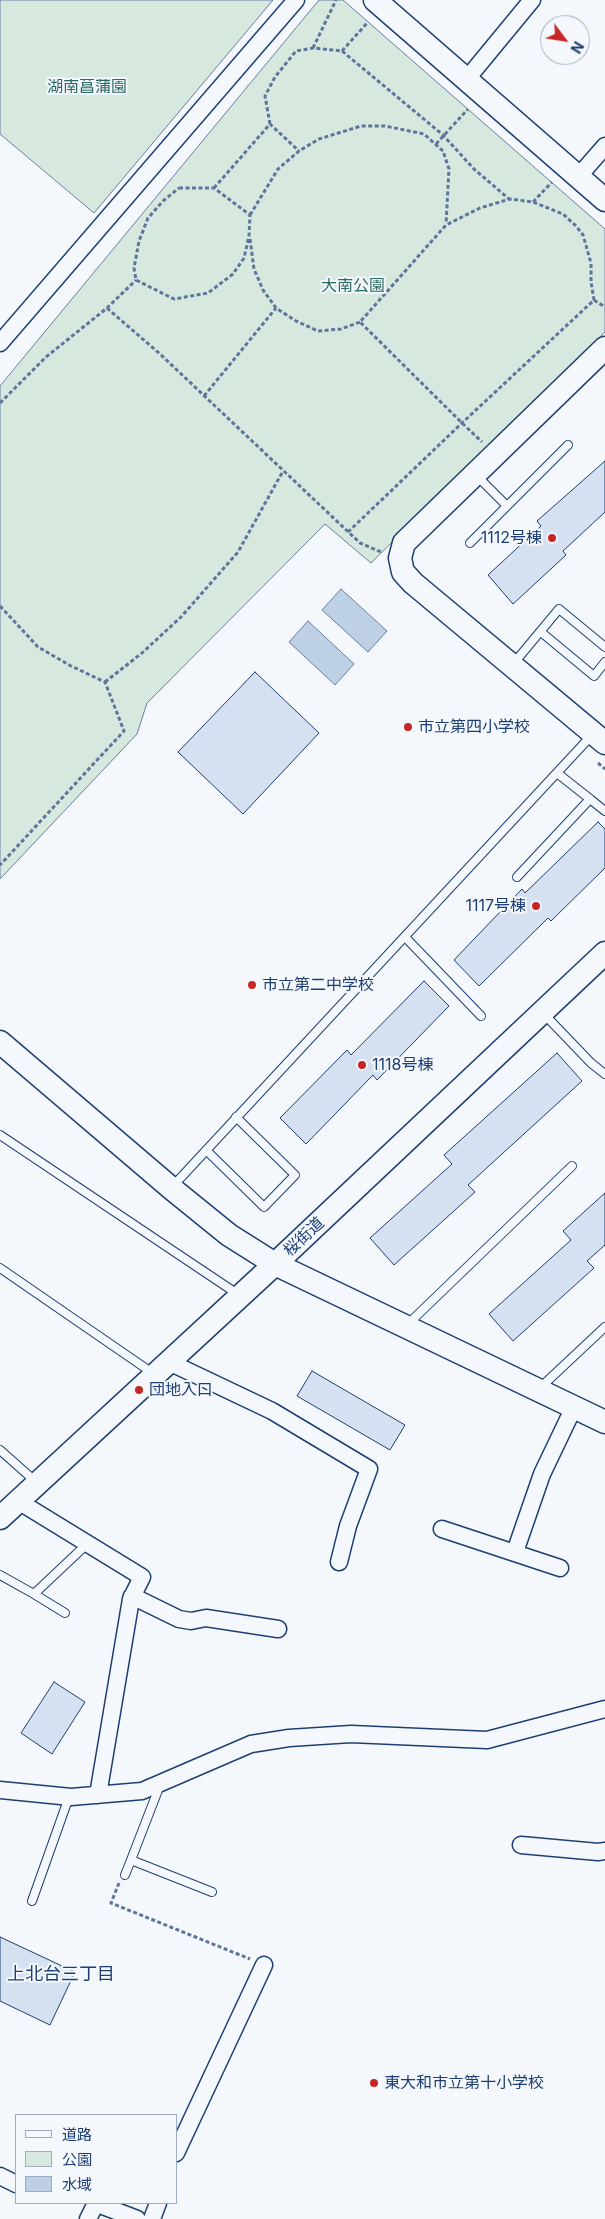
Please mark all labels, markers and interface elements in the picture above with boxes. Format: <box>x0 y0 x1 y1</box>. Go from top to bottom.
north arrow <box>540 15 590 65</box>
text: N <box>567 39 587 56</box>
park label: 湖南菖蒲園 <box>47 77 127 97</box>
park label: 大南公園 <box>321 276 385 296</box>
place label: 1112号棟 <box>481 528 542 548</box>
marker: 1112号棟 <box>546 532 558 544</box>
place label: 市立第四小学校 <box>418 717 530 737</box>
marker: 市立第四小学校 <box>402 721 414 733</box>
place label: 1117号棟 <box>465 896 526 916</box>
marker: 1117号棟 <box>530 900 542 912</box>
place label: 市立第二中学校 <box>262 975 374 995</box>
marker: 市立第二中学校 <box>246 979 258 991</box>
place label: 1118号棟 <box>372 1055 433 1075</box>
marker: 1118号棟 <box>356 1059 368 1071</box>
street label: 桜街道 <box>280 1214 328 1260</box>
place label: 団地入口 <box>149 1380 213 1400</box>
marker: 団地入口 <box>133 1384 145 1396</box>
district label: 上北台三丁目 <box>7 1964 115 1986</box>
place label: 東大和市立第十小学校 <box>384 2073 544 2093</box>
marker: 東大和市立第十小学校 <box>368 2077 380 2089</box>
legend <box>15 2114 178 2204</box>
text: 道路 <box>62 2125 92 2144</box>
text: 公園 <box>62 2150 92 2169</box>
text: 水域 <box>62 2175 92 2194</box>

